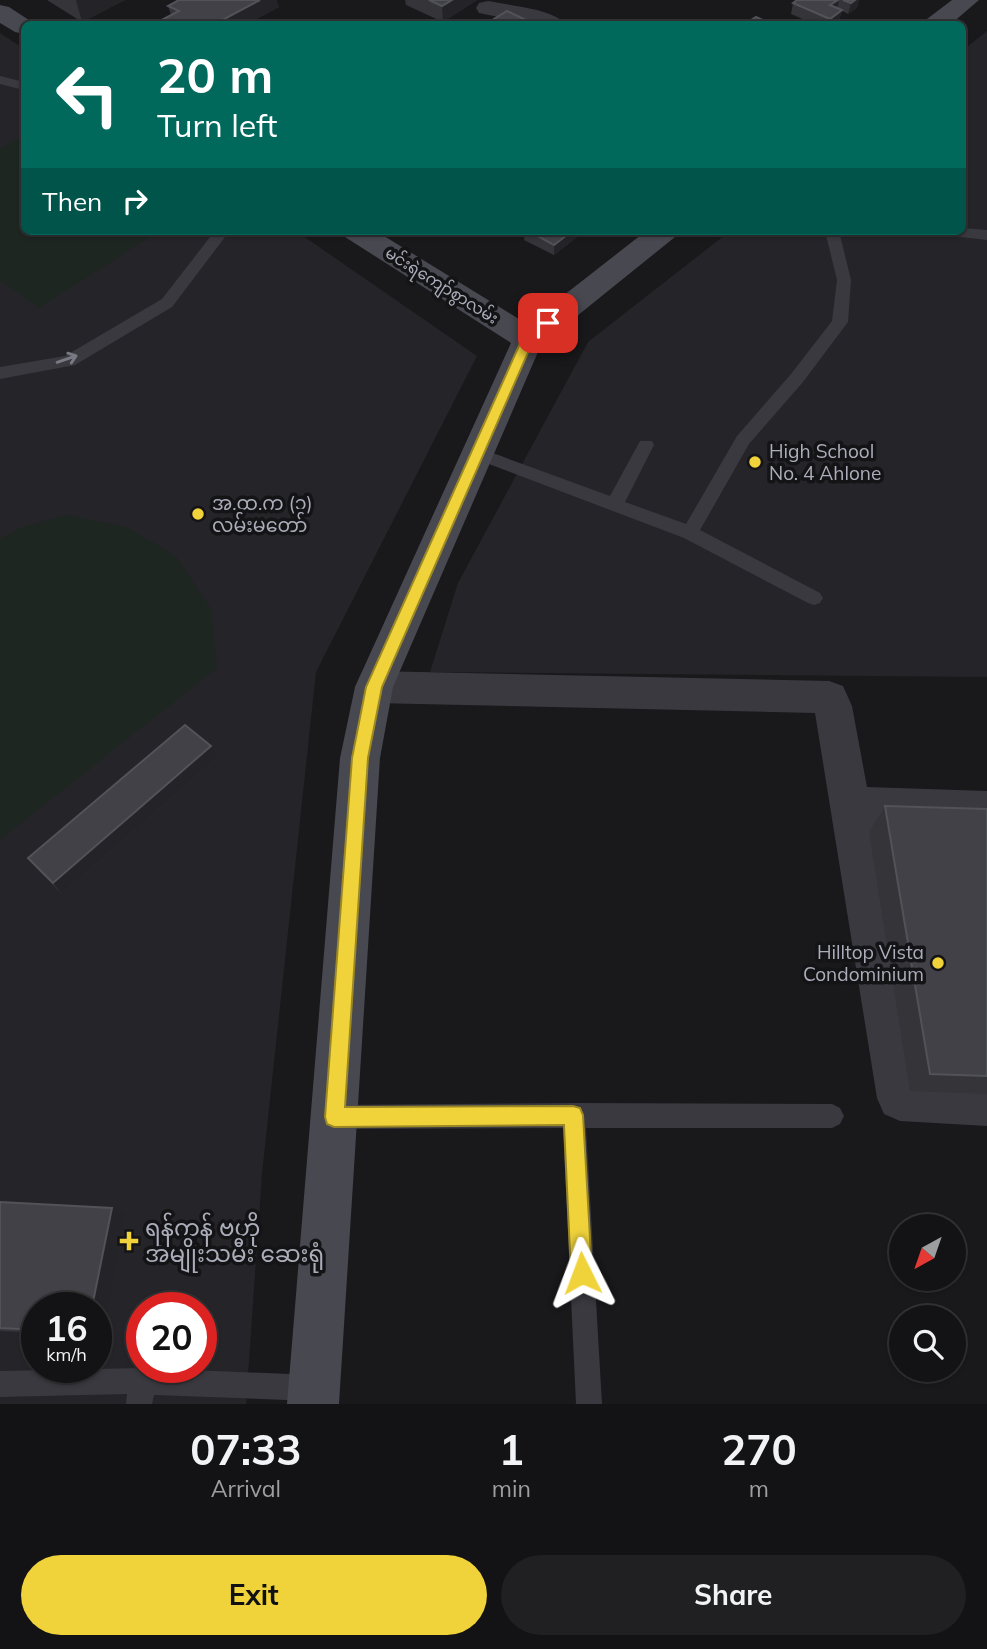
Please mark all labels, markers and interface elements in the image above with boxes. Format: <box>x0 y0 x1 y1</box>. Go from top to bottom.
text: 20 m <box>157 44 273 105</box>
icon: left <box>42 49 133 140</box>
text: Turn left <box>157 105 277 145</box>
icon: right <box>116 182 154 220</box>
text: Then <box>42 185 102 218</box>
street label: မင်းရဲကျော်စွာလမ်း <box>380 241 503 331</box>
pin <box>518 293 578 353</box>
icon: arrive <box>529 304 567 342</box>
one-way arrow <box>55 352 77 364</box>
place label: High School No. 4 Ahlone <box>769 439 881 485</box>
marker: High School No. 4 Ahlone <box>747 454 763 470</box>
place label: အ.ထ.က (၁) လမ်းမတော် <box>212 491 313 537</box>
marker: အ.ထ.က (၁) လမ်းမတော် <box>190 506 206 522</box>
place label: Hilltop Vista Condominium <box>803 940 924 986</box>
marker: Hilltop Vista Condominium <box>930 955 946 971</box>
place label: ရန်ကုန် ဗဟို အမျိုးသမီး ဆေးရုံ <box>145 1212 324 1273</box>
north arrow <box>889 1214 966 1292</box>
map controls <box>889 1214 966 1382</box>
marker: ရန်ကုန် ဗဟို အမျိုးသမီး ဆေးရုံ <box>119 1231 139 1251</box>
position arrow <box>545 1236 619 1310</box>
speed limit sign: 20 <box>126 1292 217 1383</box>
button: search <box>889 1305 966 1382</box>
text: 16 <box>45 1306 88 1350</box>
text: km/h <box>46 1343 87 1366</box>
text: 07:33 <box>190 1423 301 1476</box>
text: 1 <box>499 1423 524 1476</box>
text: 270 <box>721 1423 797 1476</box>
text: Arrival <box>211 1474 281 1503</box>
text: min <box>492 1474 531 1503</box>
text: m <box>749 1474 769 1503</box>
button: Exit <box>21 1555 487 1635</box>
button: Share <box>501 1555 966 1635</box>

